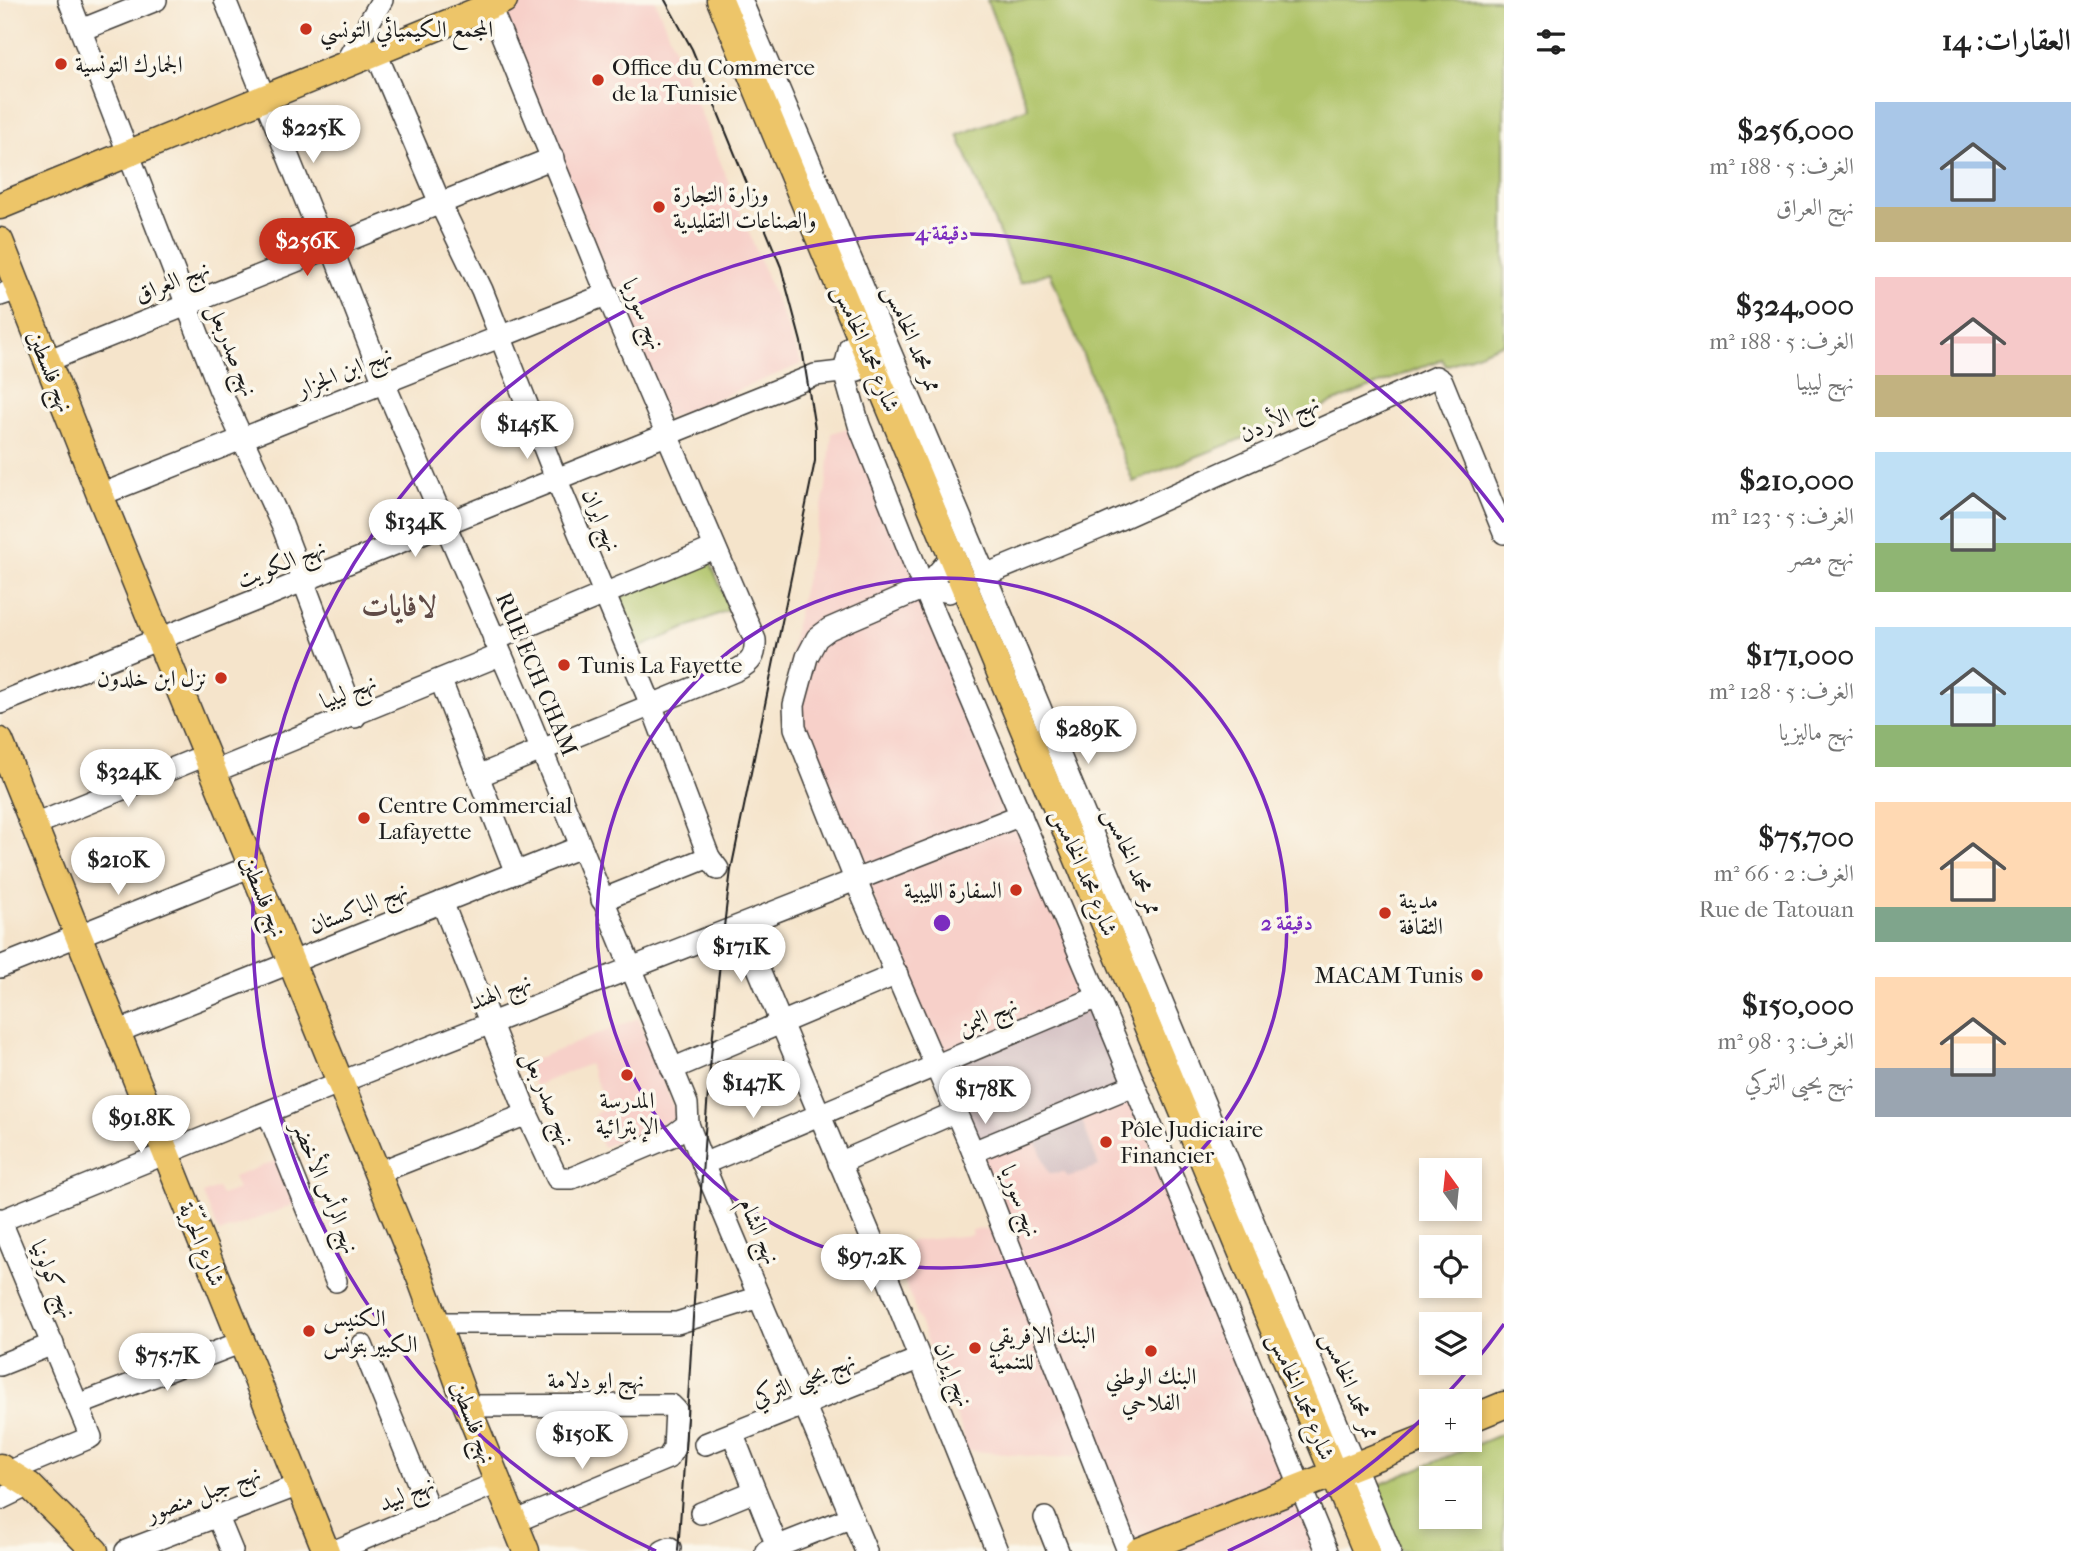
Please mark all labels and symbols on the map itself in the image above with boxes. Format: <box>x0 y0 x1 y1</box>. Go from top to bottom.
place label: المجمع الكيميائي التونسي <box>320 16 493 51</box>
marker: المجمع الكيميائي التونسي <box>298 21 314 37</box>
place label: الجمارك التونسية <box>75 51 183 79</box>
place label: Office du Commerce de la Tunisie <box>612 54 815 107</box>
marker: الجمارك التونسية <box>53 56 69 72</box>
marker: Office du Commerce de la Tunisie <box>590 72 606 88</box>
pin: $225K <box>264 106 362 165</box>
place label: وزارة التجارة والصناعات التقليدية <box>673 181 817 235</box>
marker: وزارة التجارة والصناعات التقليدية <box>651 199 667 215</box>
pin: $256K <box>258 218 356 278</box>
text: 4 دقيقة <box>914 221 969 246</box>
street label: نهج العراق <box>131 254 216 315</box>
street label: نهج سوريا <box>610 275 671 356</box>
street label: شارع محمد الخامس <box>822 280 906 418</box>
street label: ممر محمد الخامس <box>876 280 947 397</box>
street label: نهج صدربعل <box>195 300 263 403</box>
street label: نهج فلسطين <box>15 326 79 419</box>
street label: نهج ابن الجزار <box>291 340 398 410</box>
street label: نهج الأردن <box>1234 386 1326 454</box>
pin: $145K <box>478 402 576 461</box>
street label: نهج ايران <box>570 485 627 559</box>
pin: $134K <box>366 500 464 559</box>
street label: نهج الكويت <box>233 534 332 600</box>
street label: RUE ECH CHAM <box>490 588 583 760</box>
district label: لافايات <box>361 589 437 624</box>
place label: Tunis La Fayette <box>578 652 742 679</box>
marker: Tunis La Fayette <box>556 657 572 673</box>
place label: نزل ابن خلدون <box>97 665 207 692</box>
street label: نهج ليبيا <box>316 668 383 721</box>
marker: نزل ابن خلدون <box>213 670 229 686</box>
pin: $289K <box>1039 706 1137 766</box>
pin: $324K <box>79 750 177 809</box>
place label: Centre Commercial Lafayette <box>378 792 573 845</box>
street label: ممر محمد الخامس <box>1096 803 1167 920</box>
street label: شارع محمد الخامس <box>1040 804 1124 942</box>
marker: Centre Commercial Lafayette <box>356 810 372 826</box>
pin: $210K <box>69 838 167 897</box>
street label: نهج فلسطين <box>228 851 292 944</box>
street label: نهج الباكستان <box>305 875 414 946</box>
place label: السفارة الليبية <box>904 877 1002 904</box>
marker: السفارة الليبية <box>1008 882 1024 898</box>
place label: مدينة الثقافة <box>1399 887 1443 940</box>
marker: مدينة الثقافة <box>1377 905 1393 921</box>
centre of rings <box>930 911 954 935</box>
text: 2 دقيقة <box>1261 911 1313 935</box>
pin: $171K <box>692 925 790 984</box>
place label: MACAM Tunis <box>1315 962 1463 989</box>
street label: نهج الهند <box>465 967 538 1022</box>
marker: MACAM Tunis <box>1469 967 1485 983</box>
street label: نهج اليمن <box>953 991 1024 1047</box>
street label: نهج صدر بعل <box>510 1047 581 1152</box>
pin: $147K <box>704 1060 802 1120</box>
pin: $178K <box>936 1066 1034 1126</box>
marker: المدرسة الإبترائية <box>619 1067 635 1083</box>
place label: المدرسة الإبترائية <box>595 1087 659 1143</box>
pin: $91.8K <box>84 1096 198 1155</box>
street label: نهج الرأس الأخضر <box>279 1114 367 1260</box>
place label: Pôle Judiciaire Financier <box>1120 1116 1263 1169</box>
marker: Pôle Judiciaire Financier <box>1098 1134 1114 1150</box>
north arrow <box>1419 1158 1482 1222</box>
street label: نهج سوريا <box>988 1162 1046 1243</box>
street label: نهج الشام <box>727 1194 786 1271</box>
street label: شارع الحرّيّة <box>167 1198 232 1292</box>
pin: $97.2K <box>814 1234 928 1294</box>
street label: نهج كولونيا <box>19 1236 82 1325</box>
place label: الكنيس الكبير بتونس <box>323 1305 418 1360</box>
place label: البنك الافريقي للتنمية <box>989 1322 1095 1375</box>
marker: الكنيس الكبير بتونس <box>301 1323 317 1339</box>
street label: ممر محمد الخامس <box>1314 1327 1385 1444</box>
street label: شارع محمد الخامس <box>1257 1328 1341 1466</box>
pin: $75.7K <box>110 1334 224 1393</box>
street label: نهج إيران <box>922 1338 979 1413</box>
marker: البنك الافريقي للتنمية <box>967 1340 983 1356</box>
marker: البنك الوطني الفلاحي <box>1143 1343 1159 1359</box>
street label: نهج يحيى التركي <box>747 1346 861 1419</box>
place label: البنك الوطني الفلاحي <box>1106 1363 1196 1421</box>
street label: نهج ابو دلامة <box>548 1367 644 1401</box>
street label: نهج فلسطين <box>439 1377 502 1470</box>
pin: $150K <box>533 1412 631 1471</box>
street label: نهج جبل منصور <box>140 1459 267 1535</box>
street label: نهج لبيد <box>374 1470 441 1524</box>

